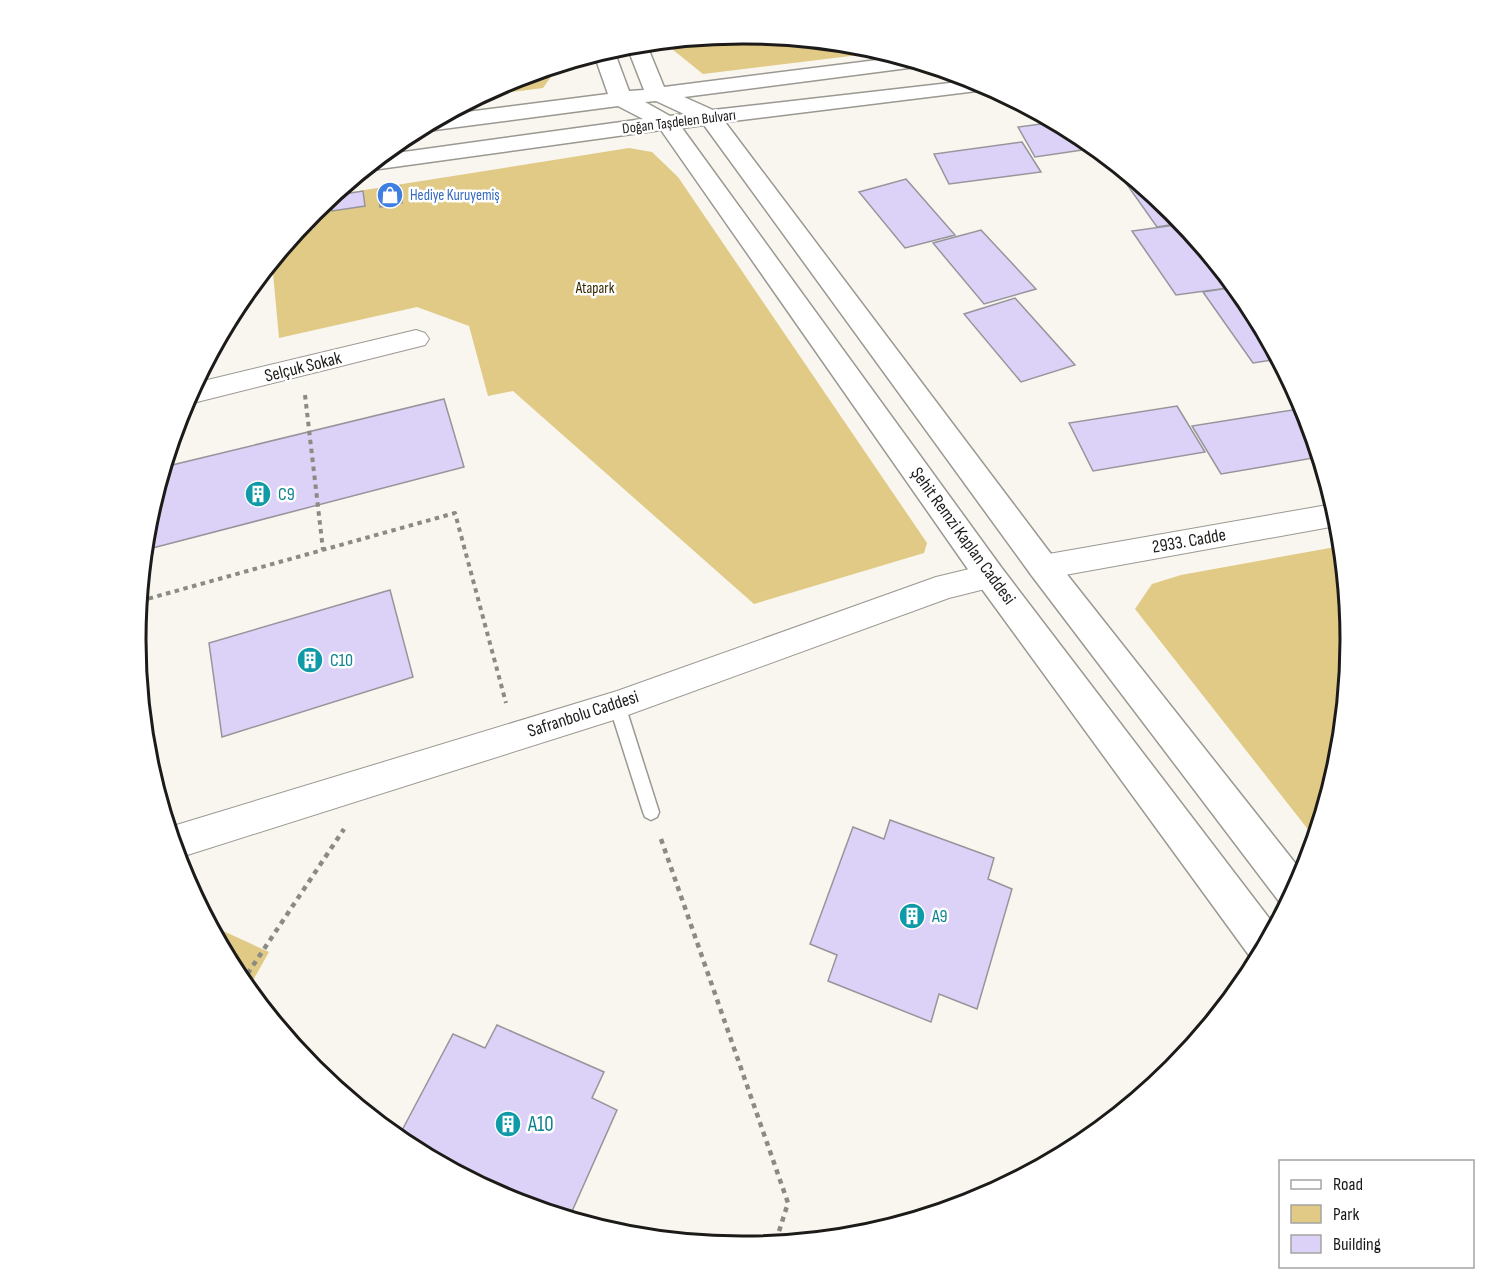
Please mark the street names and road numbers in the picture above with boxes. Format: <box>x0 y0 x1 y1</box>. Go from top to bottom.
street label: Doğan Taşdelen Bulvarı <box>621 106 737 138</box>
street label: Selçuk Sokak <box>262 347 344 387</box>
street label: Şehit Remzi Kaplan Caddesi <box>906 463 1020 609</box>
street label: 2933. Cadde <box>1151 524 1227 558</box>
street label: Safranbolu Caddesi <box>525 686 641 742</box>

